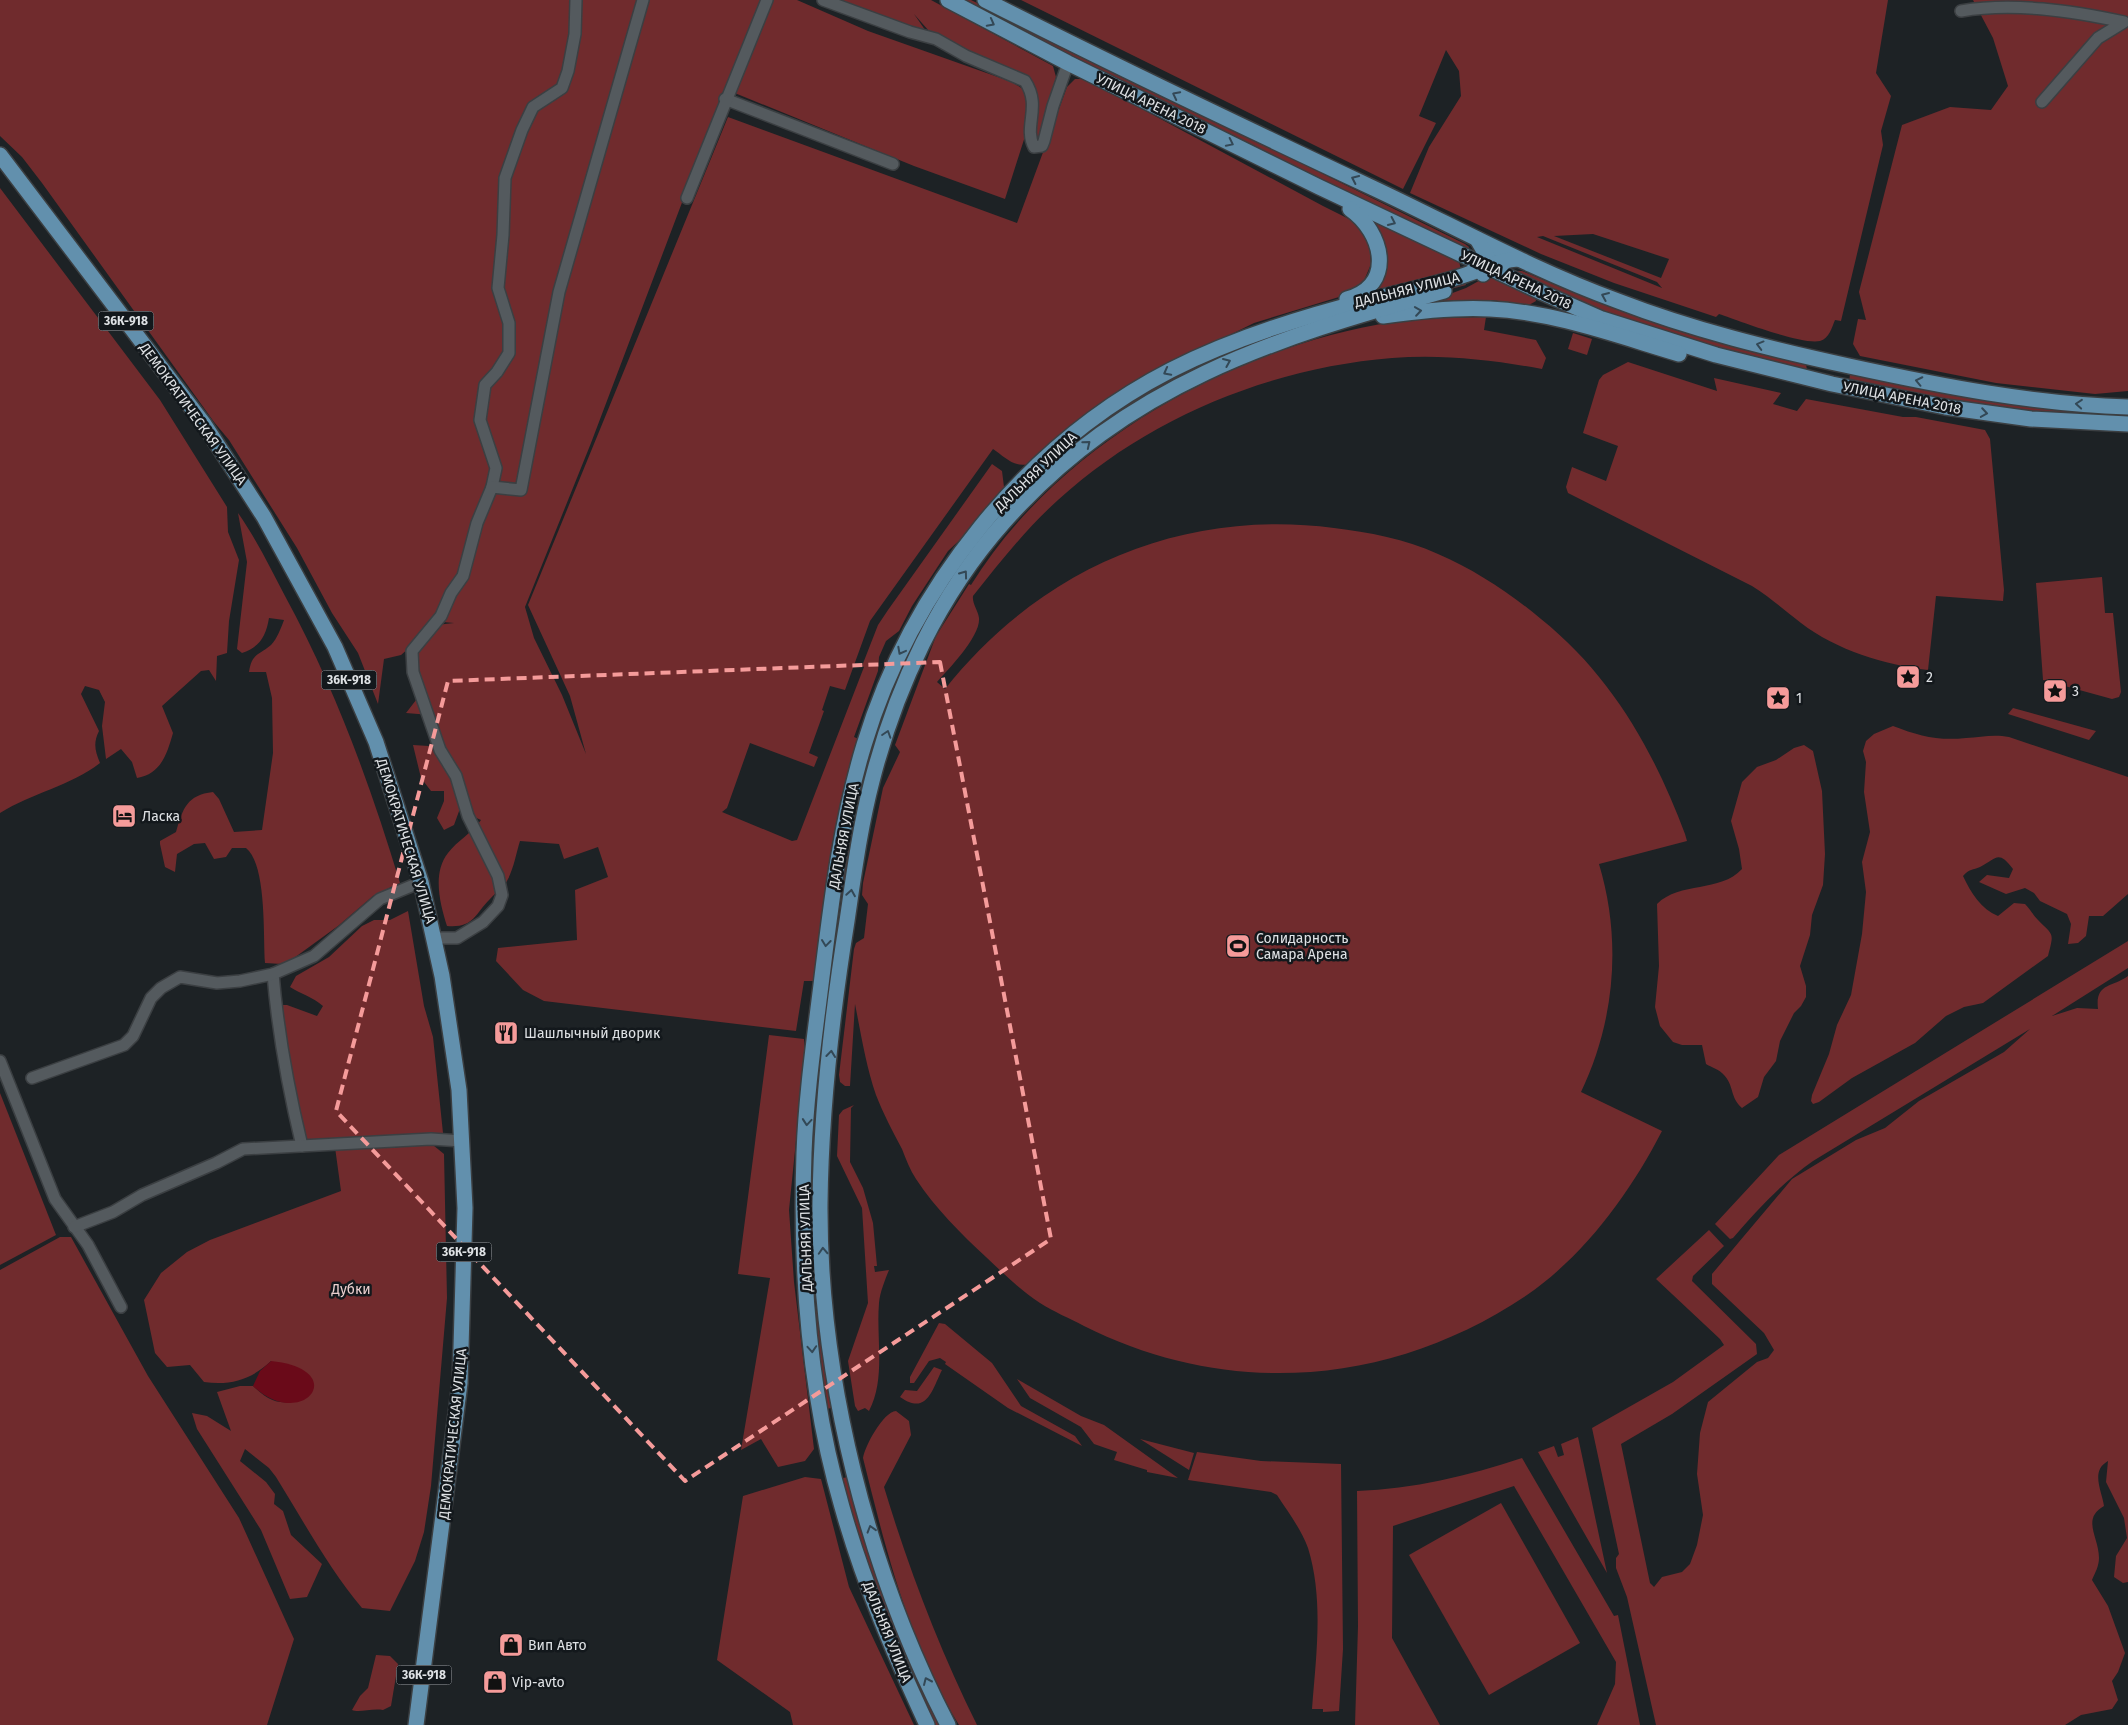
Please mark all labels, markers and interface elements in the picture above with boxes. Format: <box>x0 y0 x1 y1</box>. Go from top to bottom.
one-way arrow <box>986 17 995 27</box>
street label: УЛИЦА АРЕНА 2018 <box>1093 70 1209 138</box>
one-way arrow <box>1172 91 1181 101</box>
one-way arrow <box>1225 137 1234 147</box>
one-way arrow <box>1351 175 1360 185</box>
one-way arrow <box>1387 216 1396 226</box>
street label: УЛИЦА АРЕНА 2018 <box>1458 247 1574 313</box>
street label: ДАЛЬНЯЯ УЛИЦА <box>1352 269 1461 311</box>
one-way arrow <box>1601 292 1610 303</box>
one-way arrow <box>1413 307 1422 317</box>
road number: 36К-918 <box>98 312 154 331</box>
street label: ДЕМОКРАТИЧЕСКАЯ УЛИЦА <box>135 339 250 488</box>
one-way arrow <box>1757 341 1765 351</box>
one-way arrow <box>1222 358 1231 368</box>
one-way arrow <box>1163 366 1172 376</box>
one-way arrow <box>1914 377 1923 387</box>
street label: УЛИЦА АРЕНА 2018 <box>1841 378 1963 418</box>
one-way arrow <box>2075 399 2083 410</box>
one-way arrow <box>1980 408 1989 418</box>
street label: ДАЛЬНЯЯ УЛИЦА <box>991 429 1081 516</box>
one-way arrow <box>1081 441 1090 449</box>
one-way arrow <box>958 570 967 580</box>
one-way arrow <box>897 646 907 655</box>
place icon: 2 <box>1895 664 1921 690</box>
place label: 2 <box>1926 669 1933 686</box>
road number: 36К-918 <box>322 670 376 690</box>
place icon: 3 <box>2042 678 2068 704</box>
place label: 3 <box>2072 683 2079 700</box>
place icon: 1 <box>1765 685 1791 711</box>
place label: 1 <box>1796 690 1802 707</box>
one-way arrow <box>881 731 891 739</box>
street label: ДЕМОКРАТИЧЕСКАЯ УЛИЦА <box>372 755 439 926</box>
street label: ДАЛЬНЯЯ УЛИЦА <box>825 782 863 891</box>
hotel icon: Ласка <box>111 803 137 829</box>
place label: Ласка <box>142 808 180 825</box>
one-way arrow <box>846 888 856 897</box>
place label: Солидарность Самара Арена <box>1256 930 1349 963</box>
sports icon: Солидарность Самара Арена <box>1225 933 1251 959</box>
one-way arrow <box>821 939 832 947</box>
restaurant icon: Шашлычный дворик <box>493 1020 519 1046</box>
place label: Шашлычный дворик <box>524 1025 661 1042</box>
one-way arrow <box>825 1050 836 1058</box>
one-way arrow <box>802 1118 813 1126</box>
street label: ДАЛЬНЯЯ УЛИЦА <box>796 1184 816 1293</box>
road number: 36К-918 <box>436 1242 492 1262</box>
one-way arrow <box>817 1247 828 1255</box>
park label: Дубки <box>330 1281 371 1298</box>
one-way arrow <box>806 1345 817 1353</box>
street label: ДЕМОКРАТИЧЕСКАЯ УЛИЦА <box>435 1348 470 1521</box>
one-way arrow <box>866 1525 876 1534</box>
street label: ДАЛЬНЯЯ УЛИЦА <box>859 1578 915 1685</box>
shop icon: Вип Авто <box>498 1632 524 1658</box>
place label: Вип Авто <box>528 1637 587 1654</box>
road number: 36К-918 <box>396 1666 452 1684</box>
shop icon: Vip-avto <box>482 1669 508 1695</box>
place label: Vip-avto <box>512 1674 565 1691</box>
one-way arrow <box>922 1677 933 1686</box>

